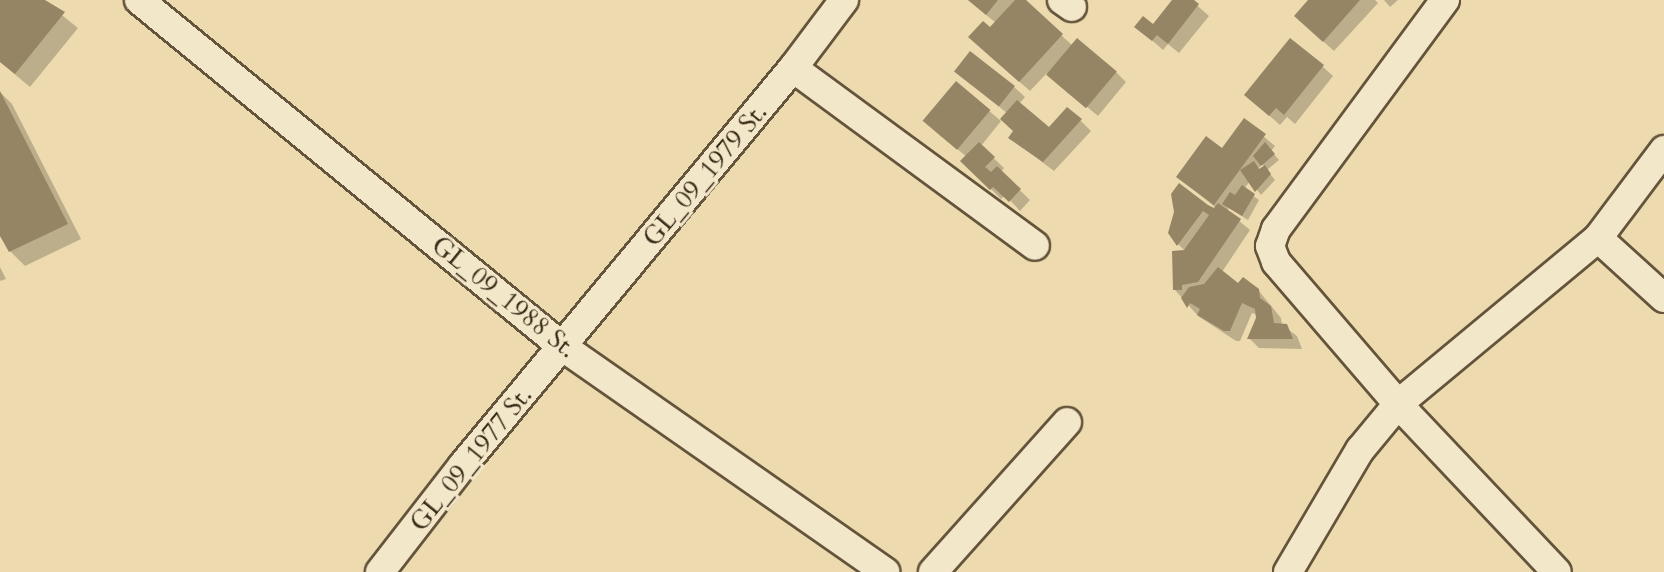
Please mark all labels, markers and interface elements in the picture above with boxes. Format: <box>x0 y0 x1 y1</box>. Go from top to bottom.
street label: GL_09_1979 St. <box>636 97 774 253</box>
street label: GL_09_1988 St. <box>425 229 583 365</box>
street label: GL_09_1977 St. <box>403 380 539 538</box>

